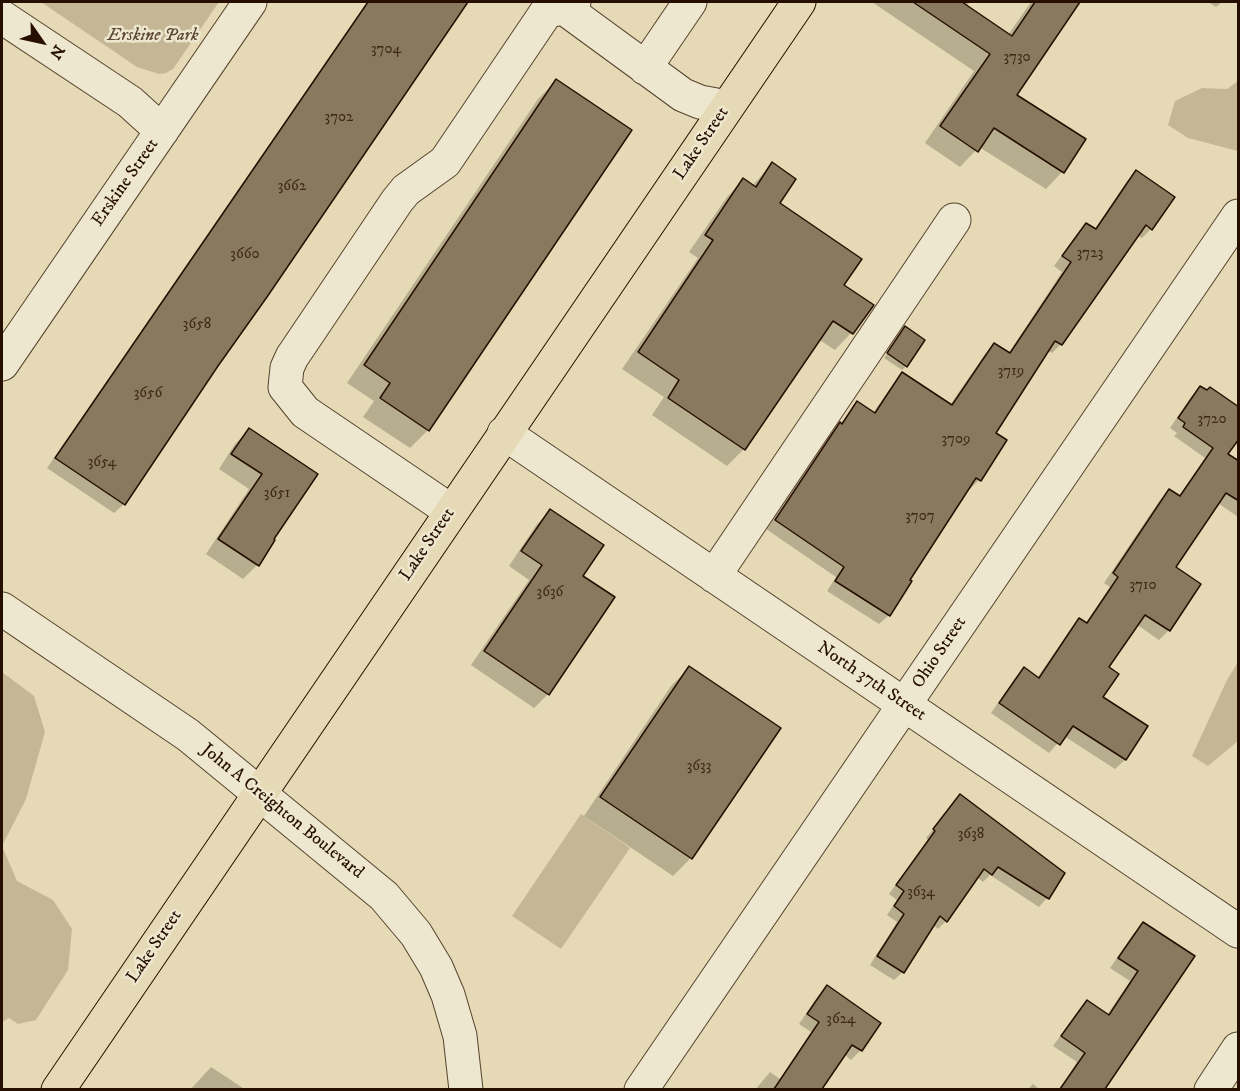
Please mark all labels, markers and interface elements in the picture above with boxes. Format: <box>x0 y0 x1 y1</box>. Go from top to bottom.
north arrow <box>12 12 72 72</box>
park label: Erskine Park <box>107 25 199 47</box>
text: N <box>45 41 69 63</box>
house number: 3704 <box>371 41 401 59</box>
house number: 3730 <box>1003 49 1031 67</box>
street label: Lake Street <box>670 103 734 185</box>
house number: 3702 <box>325 109 353 127</box>
street label: Erskine Street <box>88 135 164 231</box>
house number: 3662 <box>278 178 306 196</box>
house number: 3723 <box>1077 245 1103 263</box>
house number: 3660 <box>230 246 260 264</box>
house number: 3658 <box>183 316 211 334</box>
house number: 3719 <box>998 363 1024 381</box>
house number: 3656 <box>134 385 162 403</box>
house number: 3720 <box>1198 411 1226 429</box>
house number: 3709 <box>941 431 971 449</box>
house number: 3654 <box>88 454 116 472</box>
house number: 3651 <box>264 485 290 503</box>
street label: Lake Street <box>396 504 460 586</box>
house number: 3707 <box>905 508 935 526</box>
house number: 3710 <box>1129 577 1157 595</box>
house number: 3636 <box>537 584 563 602</box>
street label: Ohio Street <box>908 613 972 693</box>
street label: North 37th Street <box>812 638 930 726</box>
street label: John A Creighton Boulevard <box>196 740 368 884</box>
house number: 3633 <box>687 758 711 776</box>
house number: 3638 <box>958 826 984 844</box>
house number: 3634 <box>907 884 935 902</box>
street label: Lake Street <box>123 906 187 988</box>
house number: 3624 <box>826 1011 856 1029</box>

